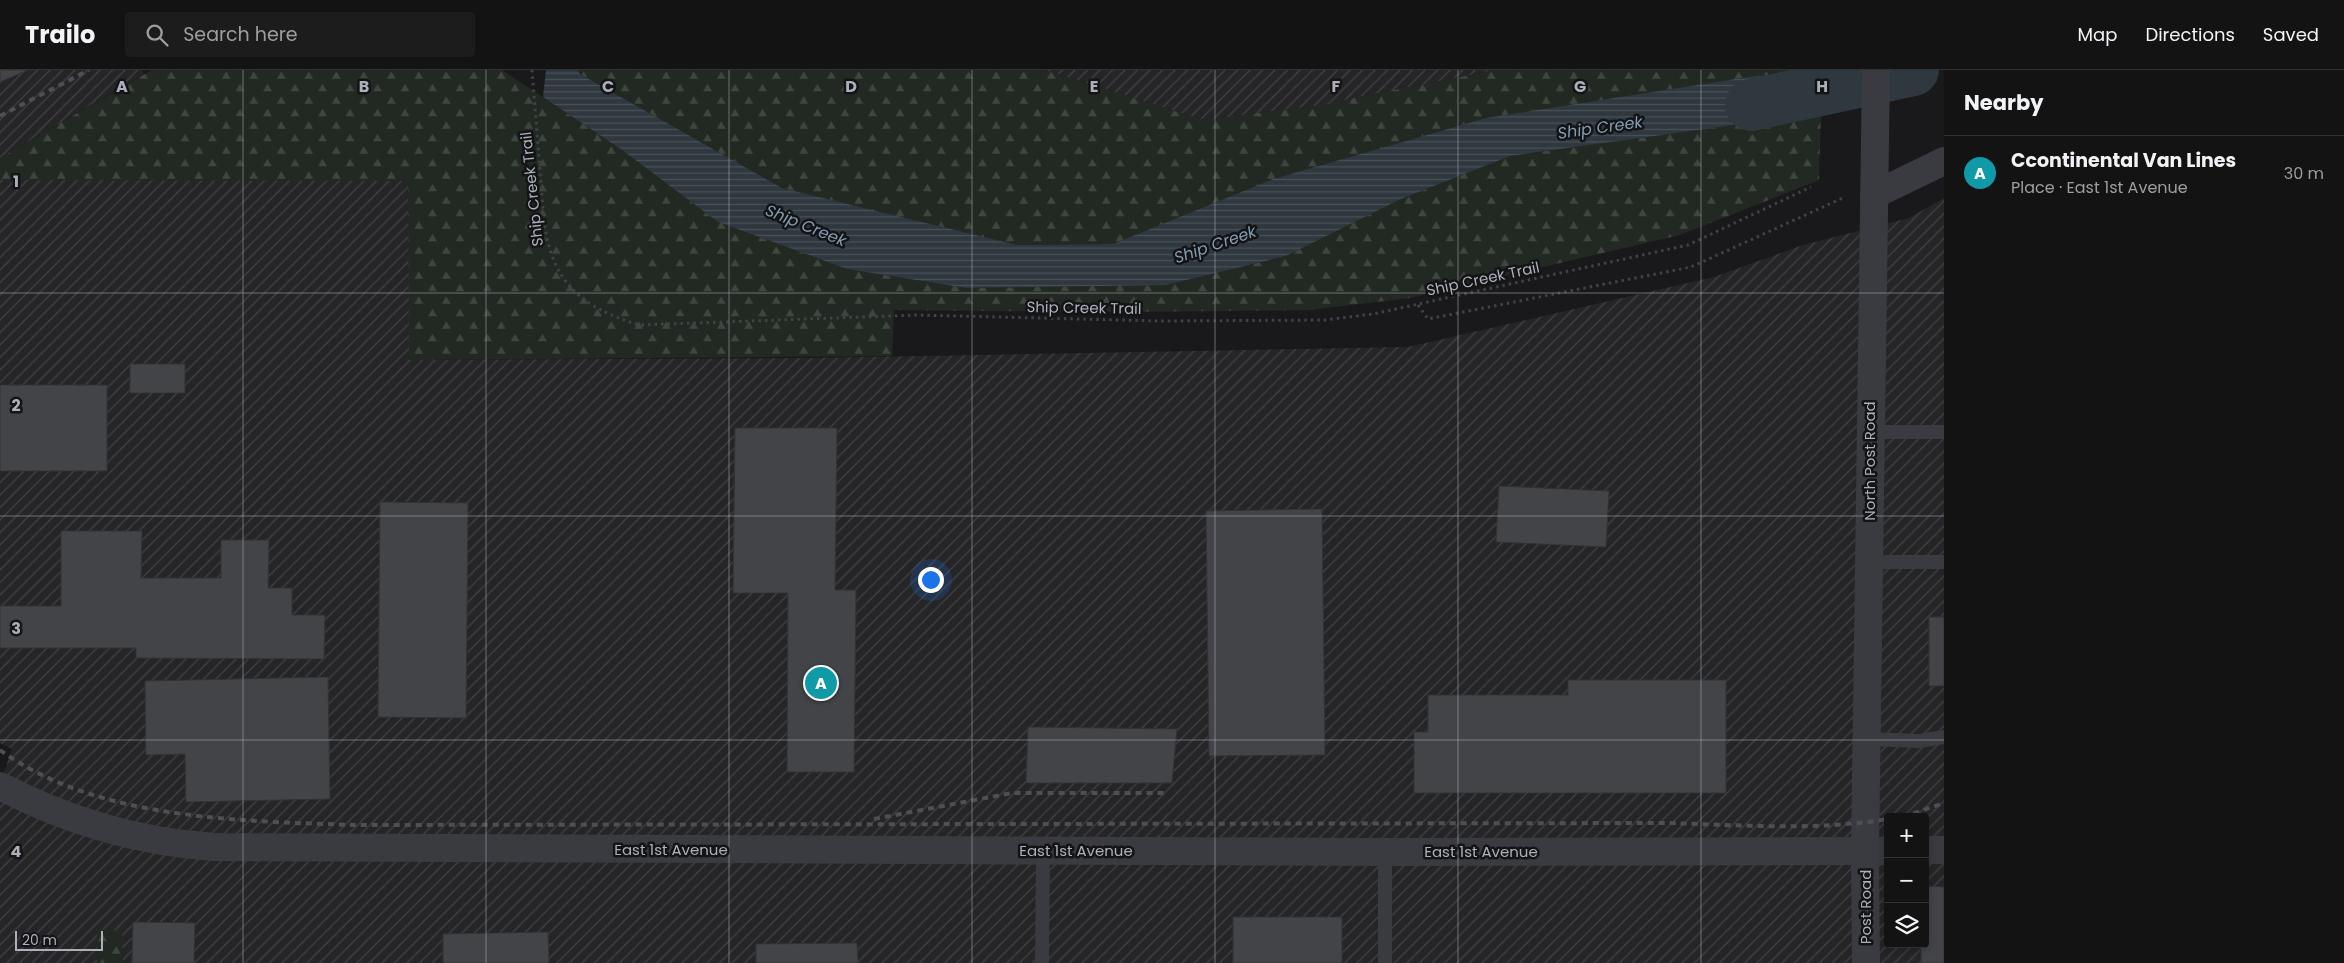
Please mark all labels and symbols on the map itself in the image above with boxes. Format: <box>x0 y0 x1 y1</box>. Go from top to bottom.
text: A <box>116 75 128 98</box>
text: B <box>359 75 369 98</box>
text: C <box>602 75 614 98</box>
text: D <box>845 75 857 98</box>
text: E <box>1090 75 1098 98</box>
text: F <box>1332 75 1341 98</box>
text: G <box>1574 75 1586 98</box>
text: H <box>1816 75 1828 98</box>
water label: Ship Creek <box>1556 110 1645 145</box>
street label: Ship Creek Trail <box>515 131 548 247</box>
text: 1 <box>13 170 19 193</box>
water label: Ship Creek <box>762 199 850 252</box>
water label: Ship Creek <box>1171 219 1260 269</box>
street label: Ship Creek Trail <box>1424 256 1541 301</box>
street label: Ship Creek Trail <box>1026 296 1142 319</box>
text: 2 <box>11 394 21 417</box>
street label: North Post Road <box>1859 401 1880 521</box>
your location <box>918 567 944 593</box>
text: 3 <box>11 617 21 640</box>
pin: A <box>805 664 837 702</box>
street label: East 1st Avenue <box>614 839 728 860</box>
text: 4 <box>11 840 22 863</box>
street label: East 1st Avenue <box>1019 840 1133 861</box>
street label: East 1st Avenue <box>1424 841 1538 862</box>
street label: Post Road <box>1855 870 1876 944</box>
scale bar <box>15 928 102 951</box>

